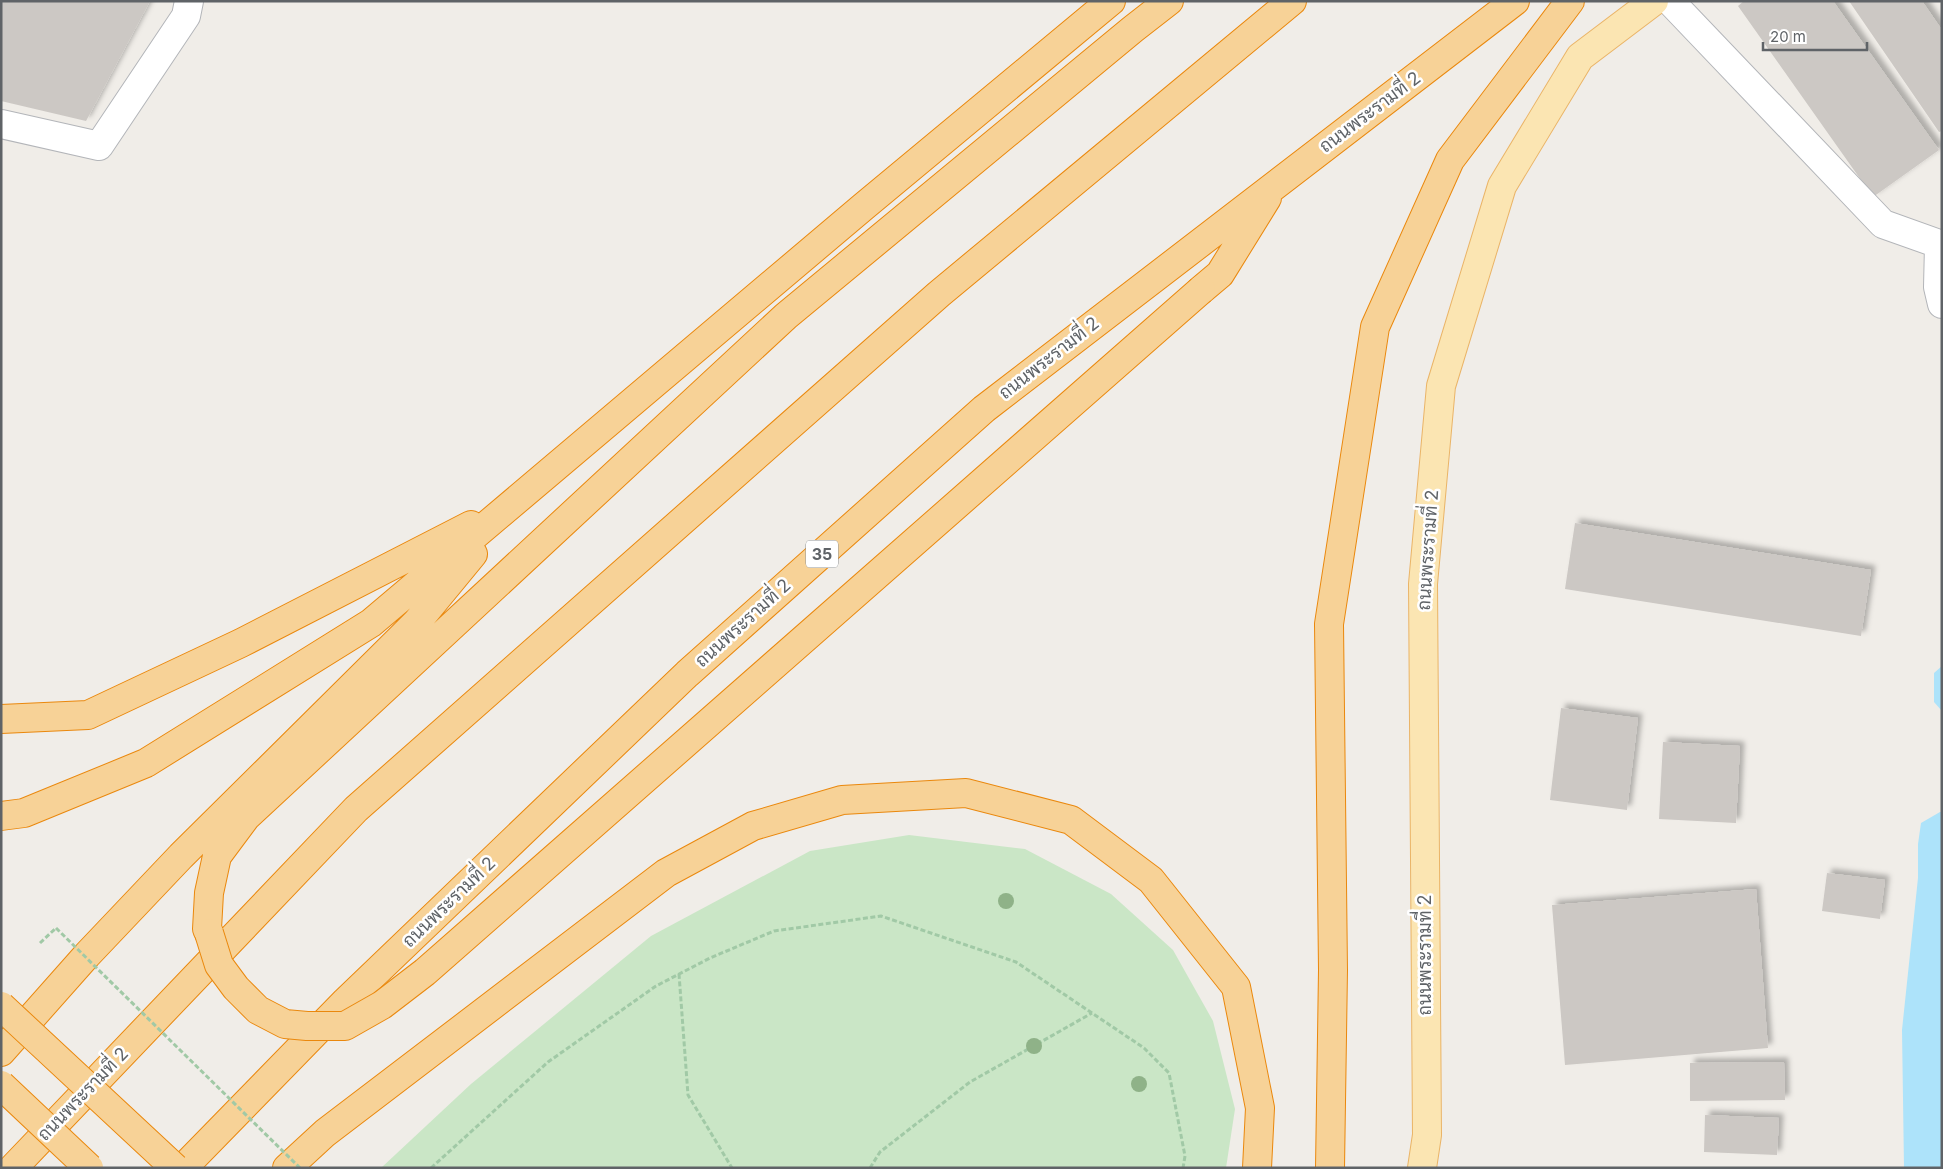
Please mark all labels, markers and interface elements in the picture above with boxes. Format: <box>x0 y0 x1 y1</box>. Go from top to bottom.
scale bar <box>1763 20 1867 52</box>
text: 20 m <box>1770 27 1806 46</box>
street label: ถนนพระรามที่ 2 <box>1312 63 1424 156</box>
street label: ถนนพระรามที่ 2 <box>991 308 1103 403</box>
street label: ถนนพระรามที่ 2 <box>1408 489 1442 611</box>
road number: 35 <box>806 540 838 568</box>
street label: ถนนพระรามที่ 2 <box>687 571 795 671</box>
street label: ถนนพระรามที่ 2 <box>394 848 499 951</box>
street label: ถนนพระรามที่ 2 <box>1409 894 1435 1016</box>
street label: ถนนพระรามที่ 2 <box>29 1039 132 1144</box>

